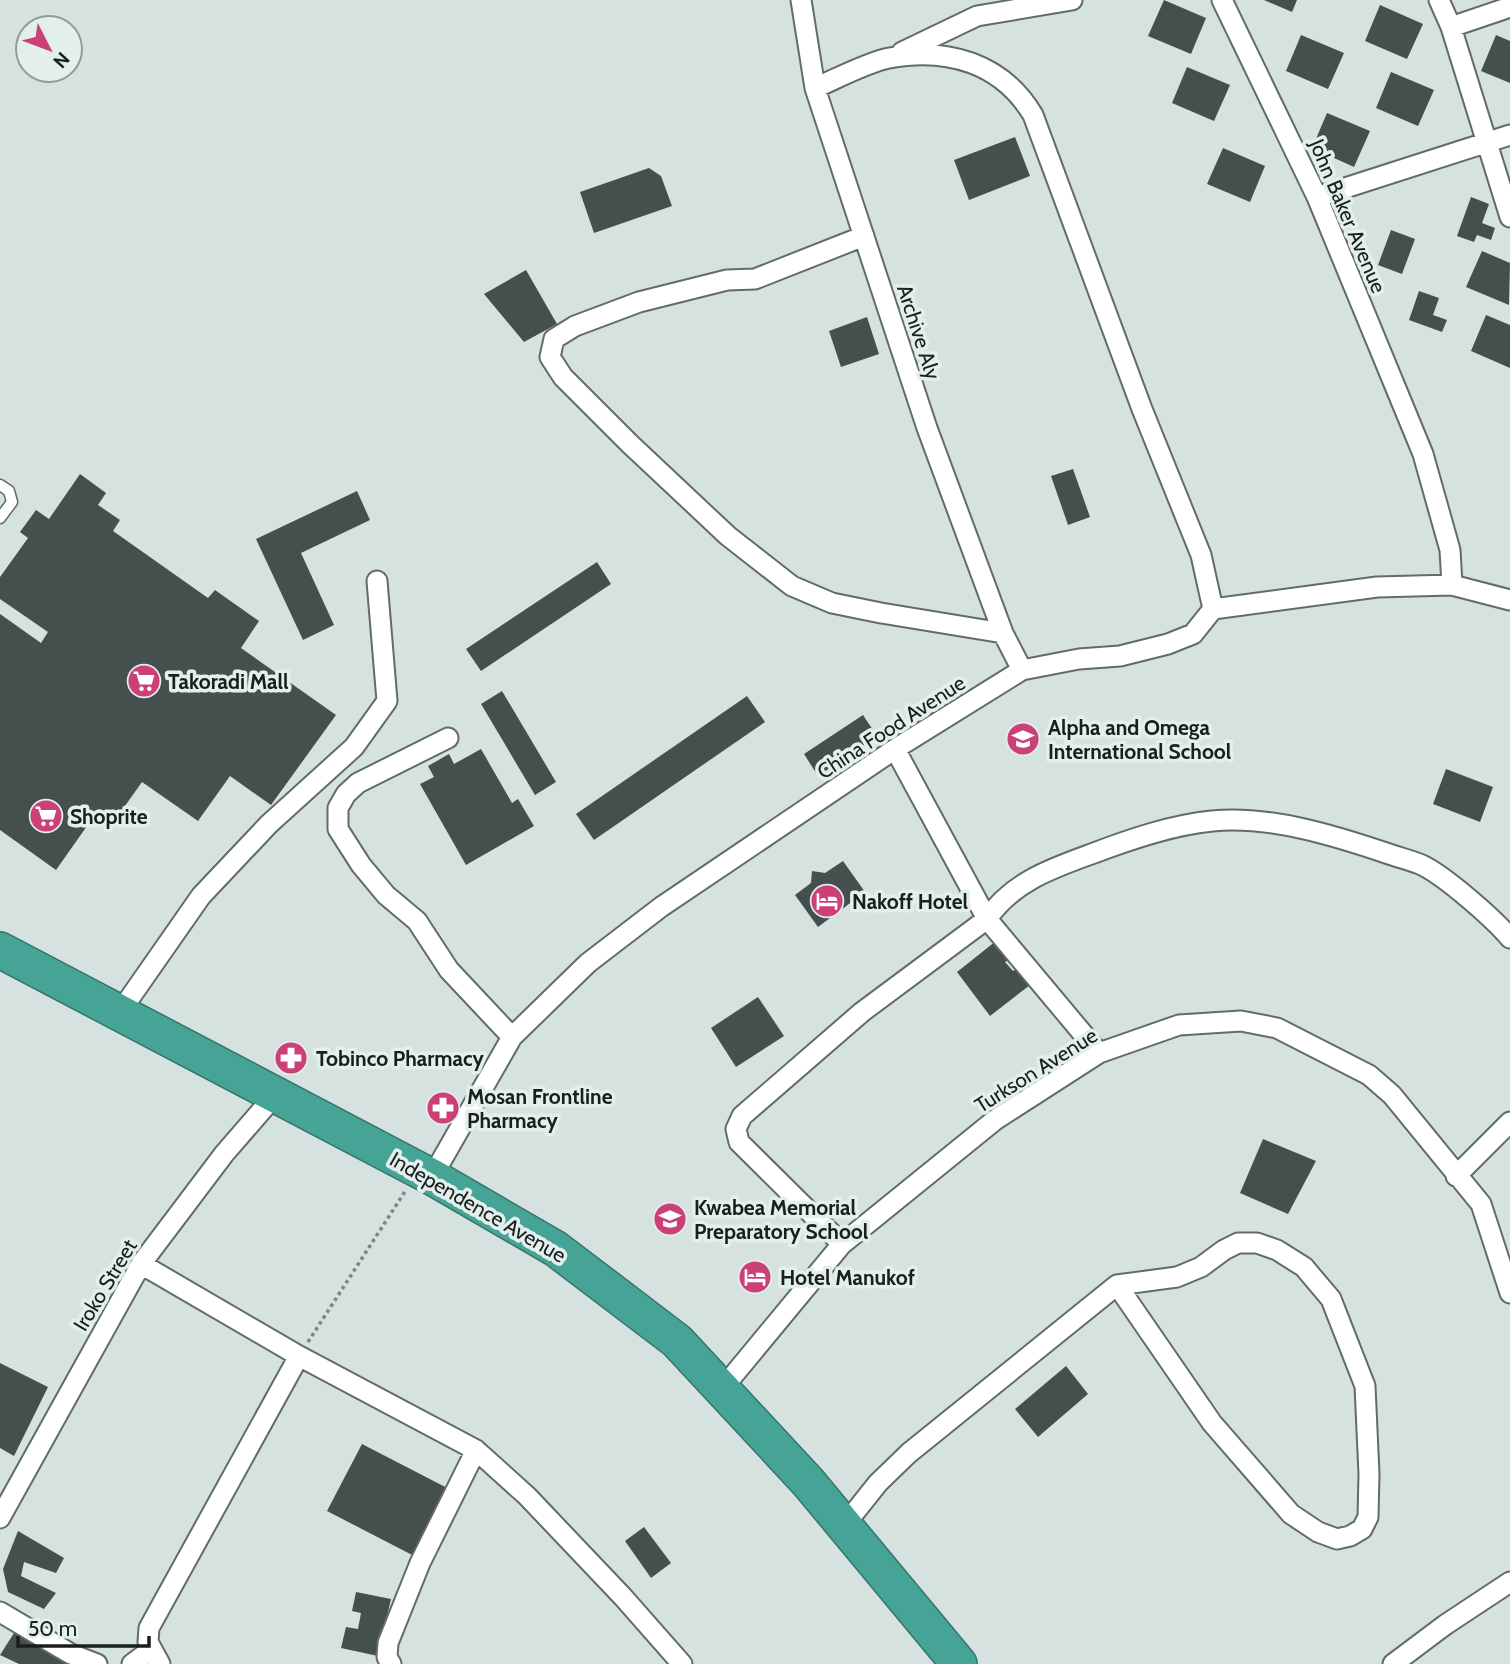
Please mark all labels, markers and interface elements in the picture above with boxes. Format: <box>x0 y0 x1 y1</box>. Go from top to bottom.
north arrow <box>14 14 84 84</box>
text: N <box>48 47 74 73</box>
street label: John Baker Avenue <box>1304 134 1392 297</box>
street label: Archive Aly <box>892 281 946 383</box>
supermarket icon: Takoradi Mall <box>125 662 163 700</box>
place label: Takoradi Mall <box>168 669 289 694</box>
street label: China Food Avenue <box>812 670 970 784</box>
place label: Alpha and Omega International School <box>1048 715 1232 764</box>
school or university icon: Alpha and Omega International School <box>1004 720 1042 758</box>
supermarket icon: Shoprite <box>27 797 65 835</box>
place label: Shoprite <box>70 804 148 829</box>
hotel icon: Nakoff Hotel <box>808 882 846 920</box>
place label: Nakoff Hotel <box>852 889 969 914</box>
street label: Turkson Avenue <box>970 1022 1102 1118</box>
pharmacy icon: Tobinco Pharmacy <box>272 1039 310 1077</box>
place label: Tobinco Pharmacy <box>316 1046 484 1071</box>
place label: Mosan Frontline Pharmacy <box>467 1084 613 1133</box>
pharmacy icon: Mosan Frontline Pharmacy <box>424 1089 462 1127</box>
street label: Independence Avenue <box>386 1146 571 1268</box>
place label: Kwabea Memorial Preparatory School <box>694 1195 869 1244</box>
school or university icon: Kwabea Memorial Preparatory School <box>651 1200 689 1238</box>
street label: Iroko Street <box>68 1235 142 1335</box>
hotel icon: Hotel Manukof <box>736 1258 774 1296</box>
place label: Hotel Manukof <box>780 1265 915 1290</box>
scale bar <box>18 1604 149 1648</box>
text: 50 m <box>28 1616 77 1641</box>

